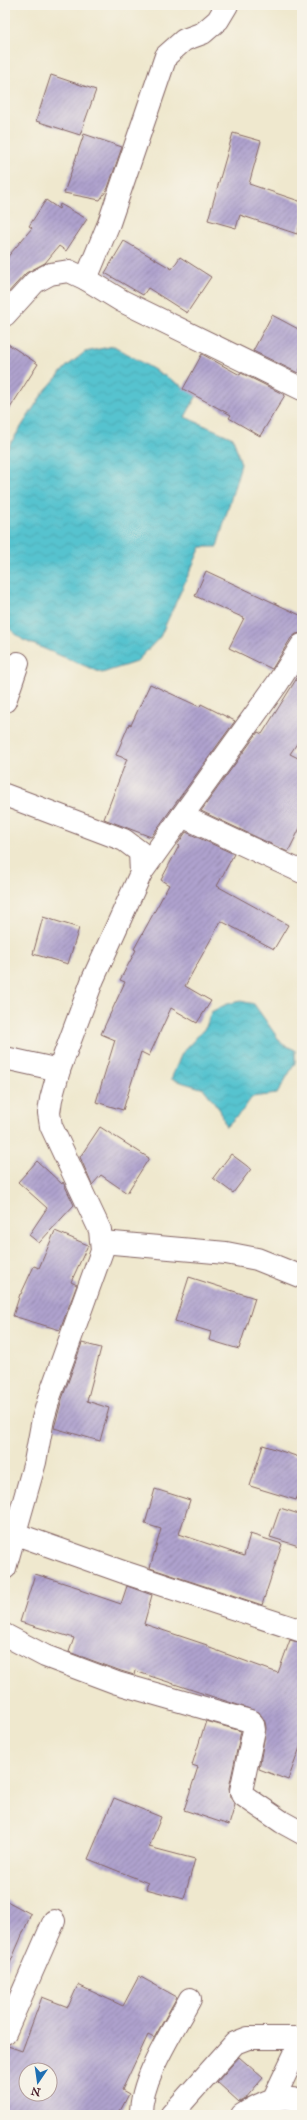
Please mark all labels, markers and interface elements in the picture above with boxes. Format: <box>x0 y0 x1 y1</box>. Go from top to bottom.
north arrow <box>18 2062 58 2102</box>
text: N <box>29 2084 42 2099</box>

